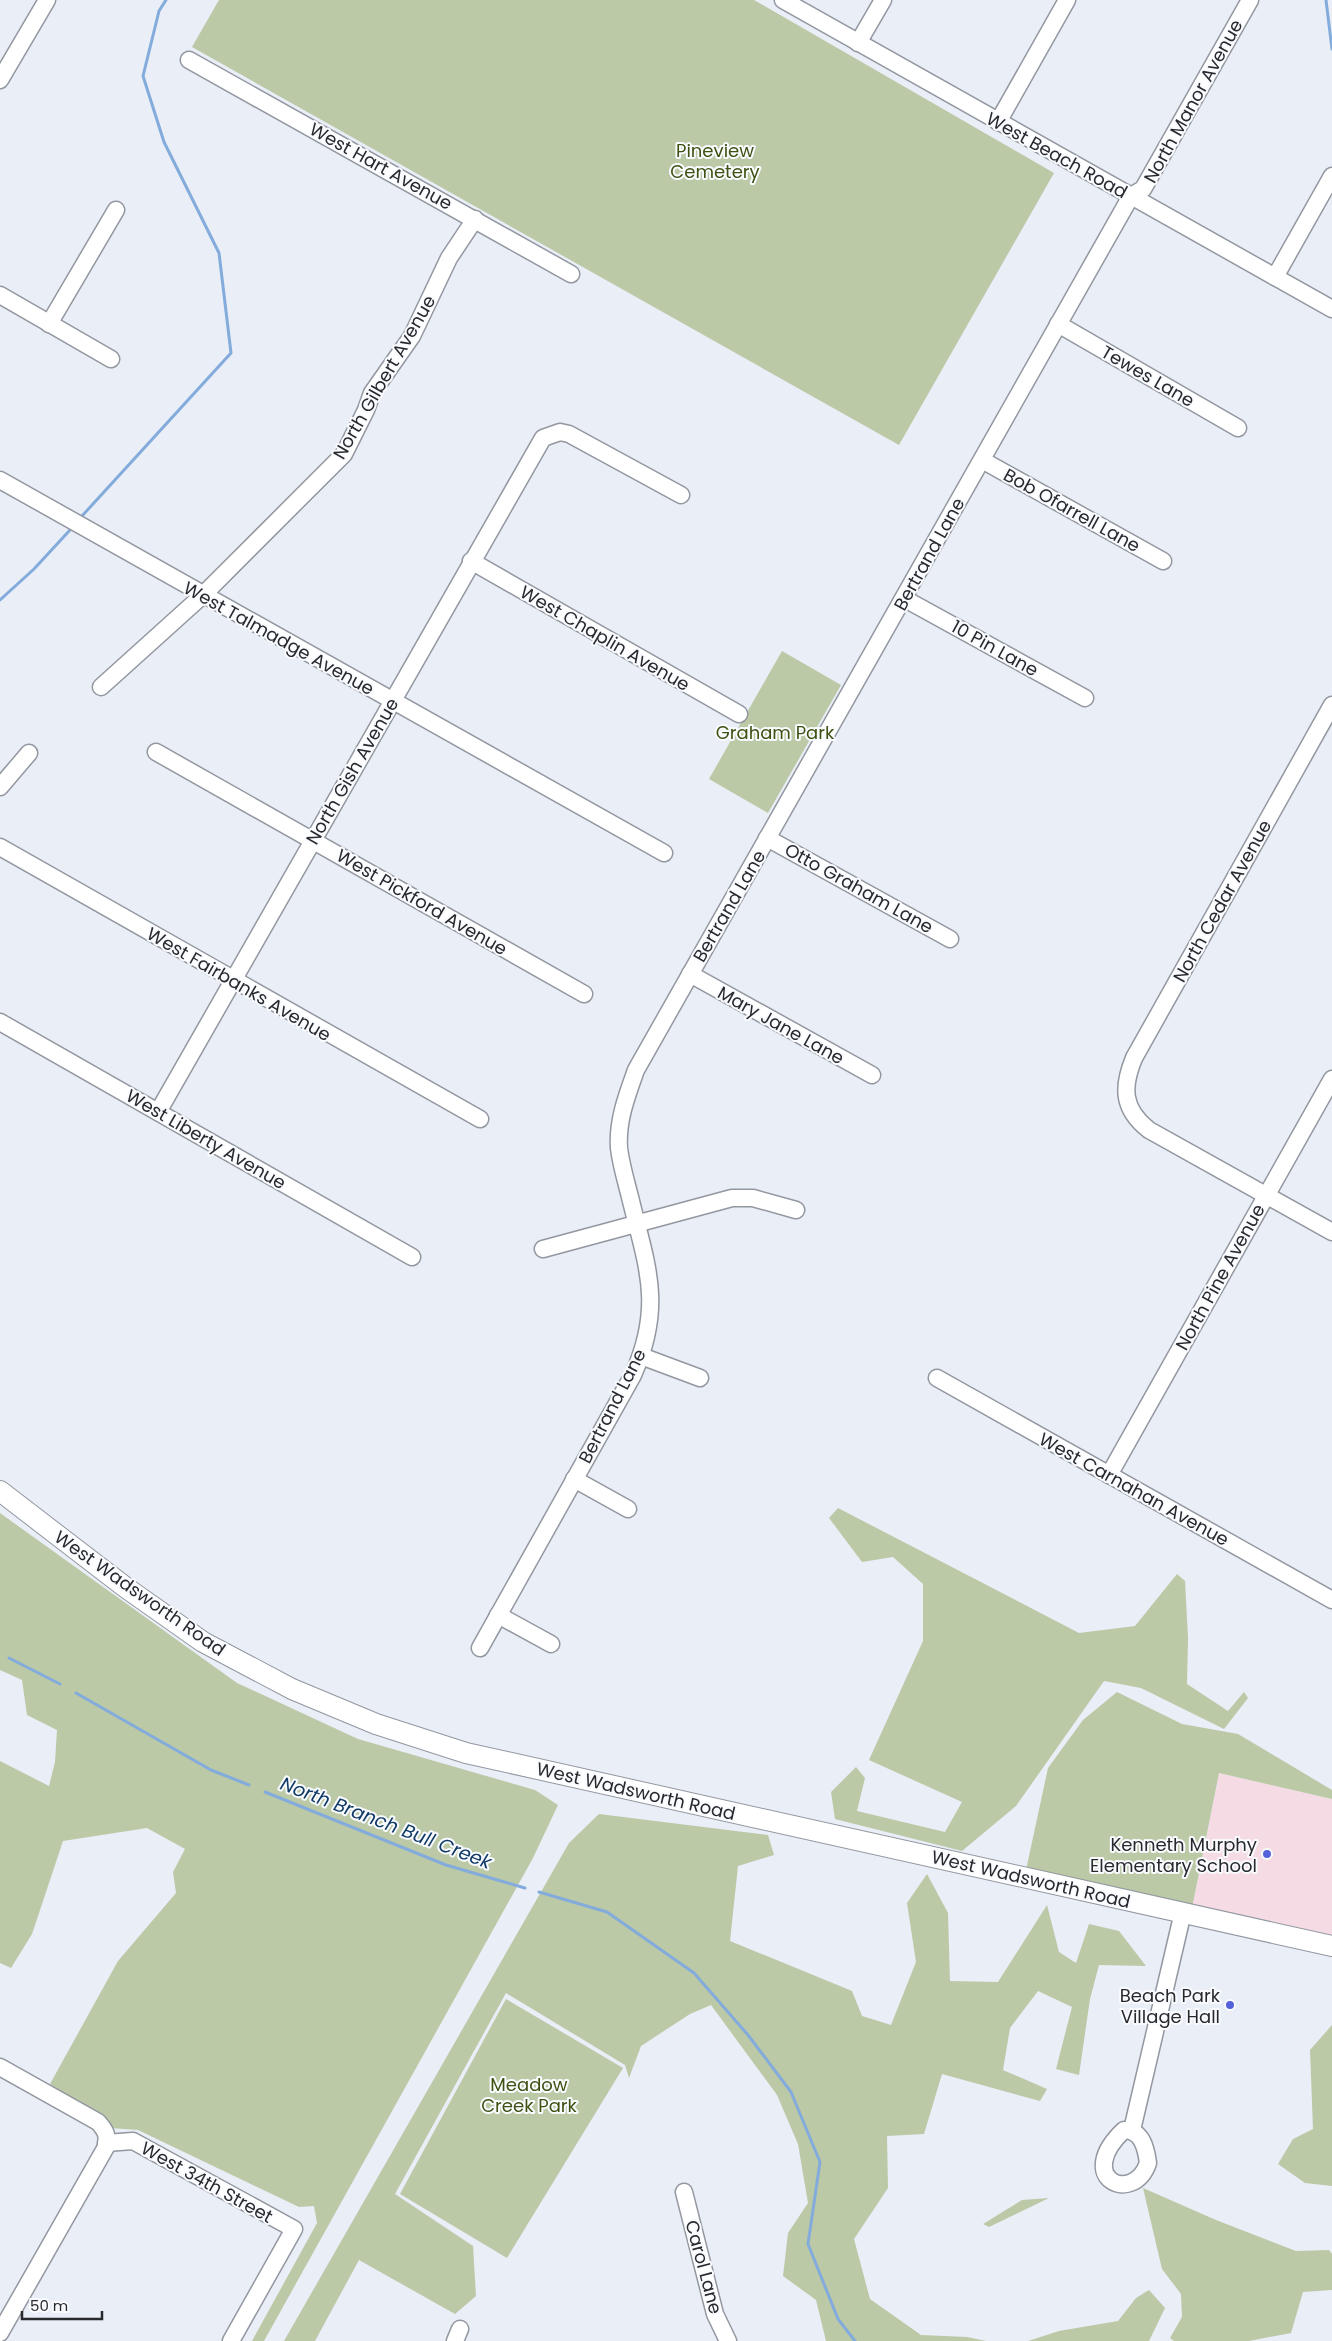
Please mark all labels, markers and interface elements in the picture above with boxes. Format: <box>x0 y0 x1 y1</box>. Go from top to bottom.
street label: North Manor Avenue <box>1138 15 1248 187</box>
street label: West Beach Road <box>982 106 1132 204</box>
street label: West Hart Avenue <box>305 116 457 216</box>
park label: Pineview Cemetery <box>670 138 760 184</box>
street label: North Gilbert Avenue <box>327 290 441 464</box>
street label: Tewes Lane <box>1097 339 1199 413</box>
street label: Bob Ofarrell Lane <box>999 462 1145 558</box>
street label: Bertrand Lane <box>888 493 970 615</box>
street label: West Talmadge Avenue <box>179 575 379 701</box>
street label: West Chaplin Avenue <box>516 579 694 697</box>
street label: 10 Pin Lane <box>947 614 1043 682</box>
street label: North Gish Avenue <box>300 693 404 849</box>
park label: Graham Park <box>716 720 835 745</box>
street label: North Cedar Avenue <box>1167 815 1277 987</box>
street label: Otto Graham Lane <box>780 837 938 939</box>
street label: West Pickford Avenue <box>332 843 512 961</box>
street label: Bertrand Lane <box>687 845 771 967</box>
street label: West Fairbanks Avenue <box>142 921 336 1047</box>
street label: Mary Jane Lane <box>713 980 849 1070</box>
street label: West Liberty Avenue <box>121 1083 291 1195</box>
street label: North Pine Avenue <box>1169 1199 1271 1355</box>
street label: Bertrand Lane <box>572 1344 652 1468</box>
street label: West Carnahan Avenue <box>1035 1426 1233 1552</box>
street label: West Wadsworth Road <box>50 1524 230 1662</box>
street label: West Wadsworth Road <box>534 1756 738 1826</box>
water label: North Branch Bull Creek <box>276 1770 497 1876</box>
place label: Kenneth Murphy Elementary School <box>1090 1832 1257 1878</box>
street label: West Wadsworth Road <box>929 1844 1133 1914</box>
marker: Kenneth Murphy Elementary School <box>1261 1848 1273 1860</box>
place label: Beach Park Village Hall <box>1120 1983 1221 2029</box>
marker: Beach Park Village Hall <box>1224 1999 1236 2011</box>
park label: Meadow Creek Park <box>481 2072 578 2118</box>
street label: West 34th Street <box>137 2135 277 2229</box>
street label: Carol Lane <box>679 2217 729 2317</box>
scale bar <box>22 2288 102 2320</box>
text: 50 m <box>30 2295 68 2316</box>

